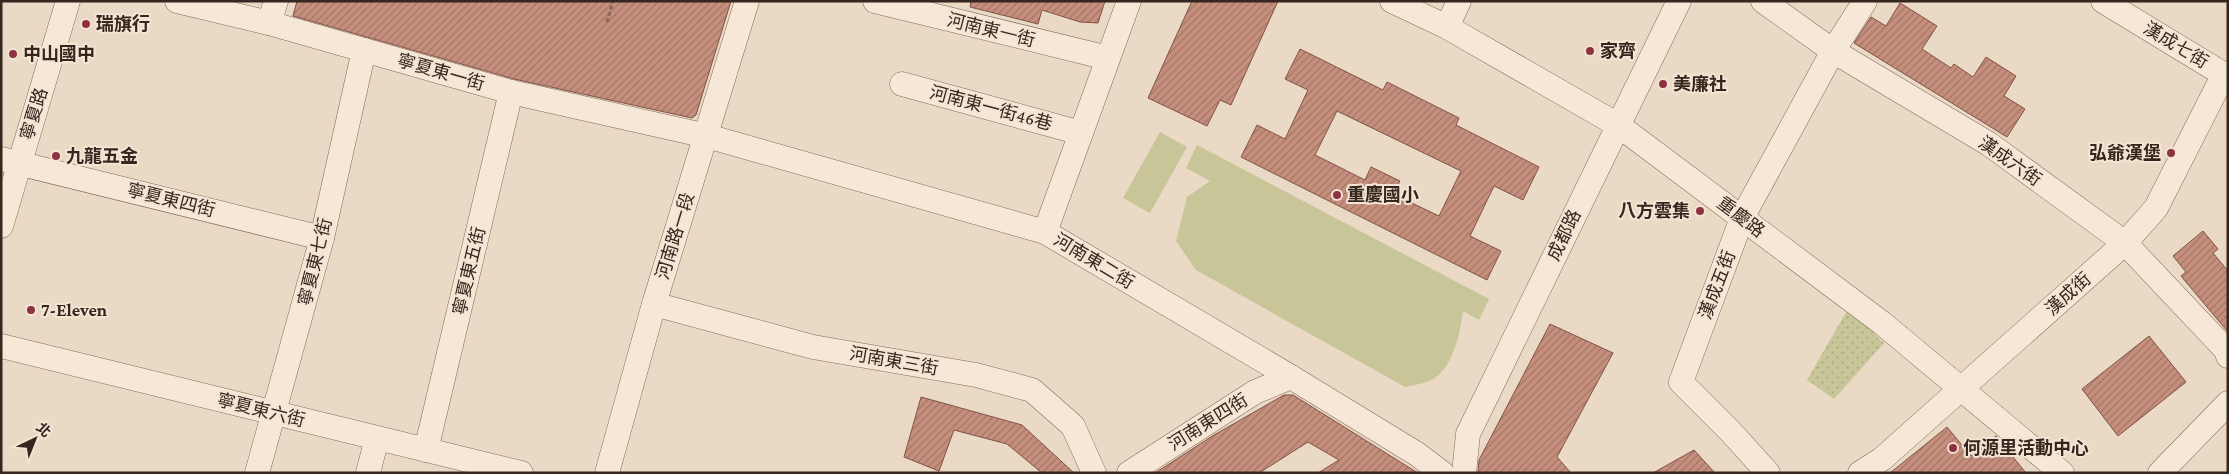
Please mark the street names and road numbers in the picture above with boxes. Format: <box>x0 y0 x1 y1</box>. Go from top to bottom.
street label: 河南東一街 <box>945 9 1037 51</box>
street label: 漢成七街 <box>2140 18 2212 72</box>
street label: 寧夏東一街 <box>395 50 487 94</box>
street label: 河南東一街46巷 <box>927 82 1055 134</box>
street label: 寧夏路 <box>17 85 51 143</box>
street label: 漢成六街 <box>1975 132 2045 190</box>
street label: 寧夏東四街 <box>125 179 217 221</box>
street label: 河南路一段 <box>652 190 698 282</box>
street label: 重慶路 <box>1713 193 1769 241</box>
street label: 成都路 <box>1543 206 1585 264</box>
street label: 寧夏東七街 <box>294 216 336 308</box>
street label: 寧夏東五街 <box>449 225 489 317</box>
street label: 河南東二街 <box>1050 229 1138 293</box>
street label: 漢成五街 <box>1695 248 1739 322</box>
street label: 漢成街 <box>2041 269 2095 319</box>
street label: 河南東三街 <box>848 343 940 379</box>
street label: 寧夏東六街 <box>215 389 307 431</box>
street label: 河南東四街 <box>1165 390 1251 454</box>

